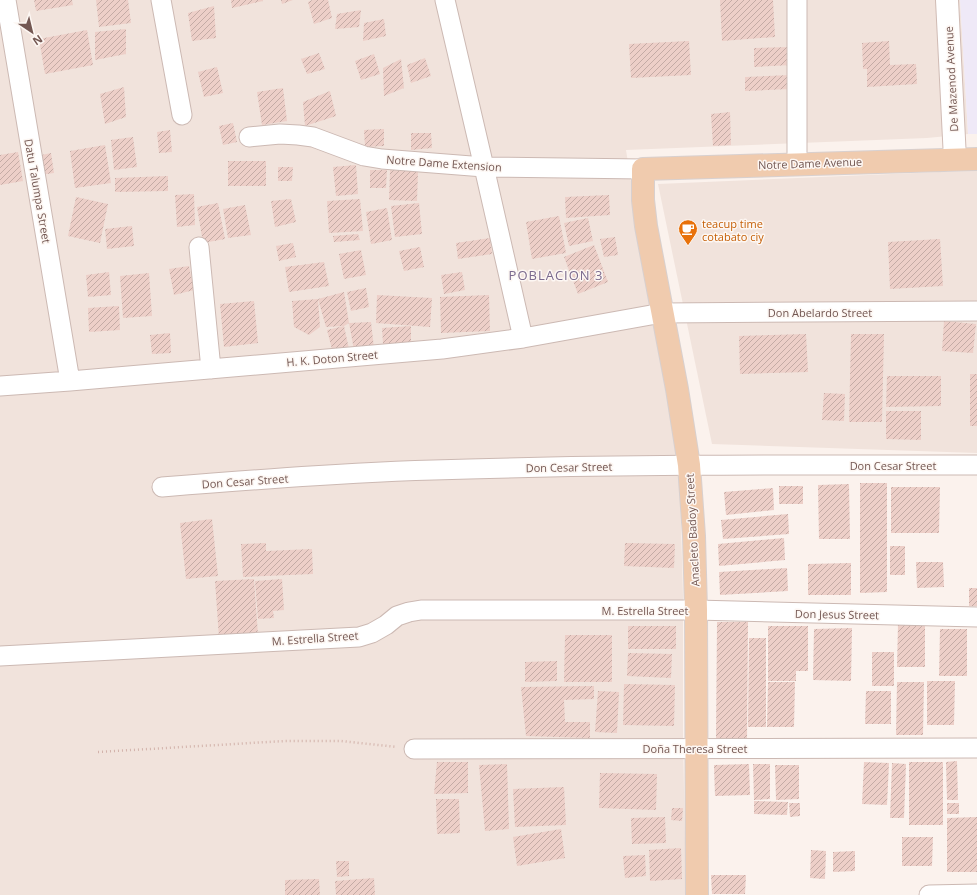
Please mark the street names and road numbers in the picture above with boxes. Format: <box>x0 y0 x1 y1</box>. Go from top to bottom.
street label: De Mazenod Avenue <box>941 26 961 132</box>
street label: Datu Talumpa Street <box>21 138 55 245</box>
street label: Notre Dame Extension <box>386 151 502 175</box>
street label: Notre Dame Avenue <box>758 154 862 172</box>
street label: Don Abelardo Street <box>768 305 872 320</box>
street label: H. K. Doton Street <box>286 347 378 369</box>
street label: Don Cesar Street <box>850 458 936 473</box>
street label: Don Cesar Street <box>526 459 613 475</box>
street label: Don Cesar Street <box>201 470 289 492</box>
street label: Anacleto Badoy Street <box>682 473 702 587</box>
street label: M. Estrella Street <box>602 603 688 618</box>
street label: Don Jesus Street <box>795 606 879 622</box>
street label: M. Estrella Street <box>271 627 359 649</box>
street label: Doña Theresa Street <box>643 741 748 756</box>

